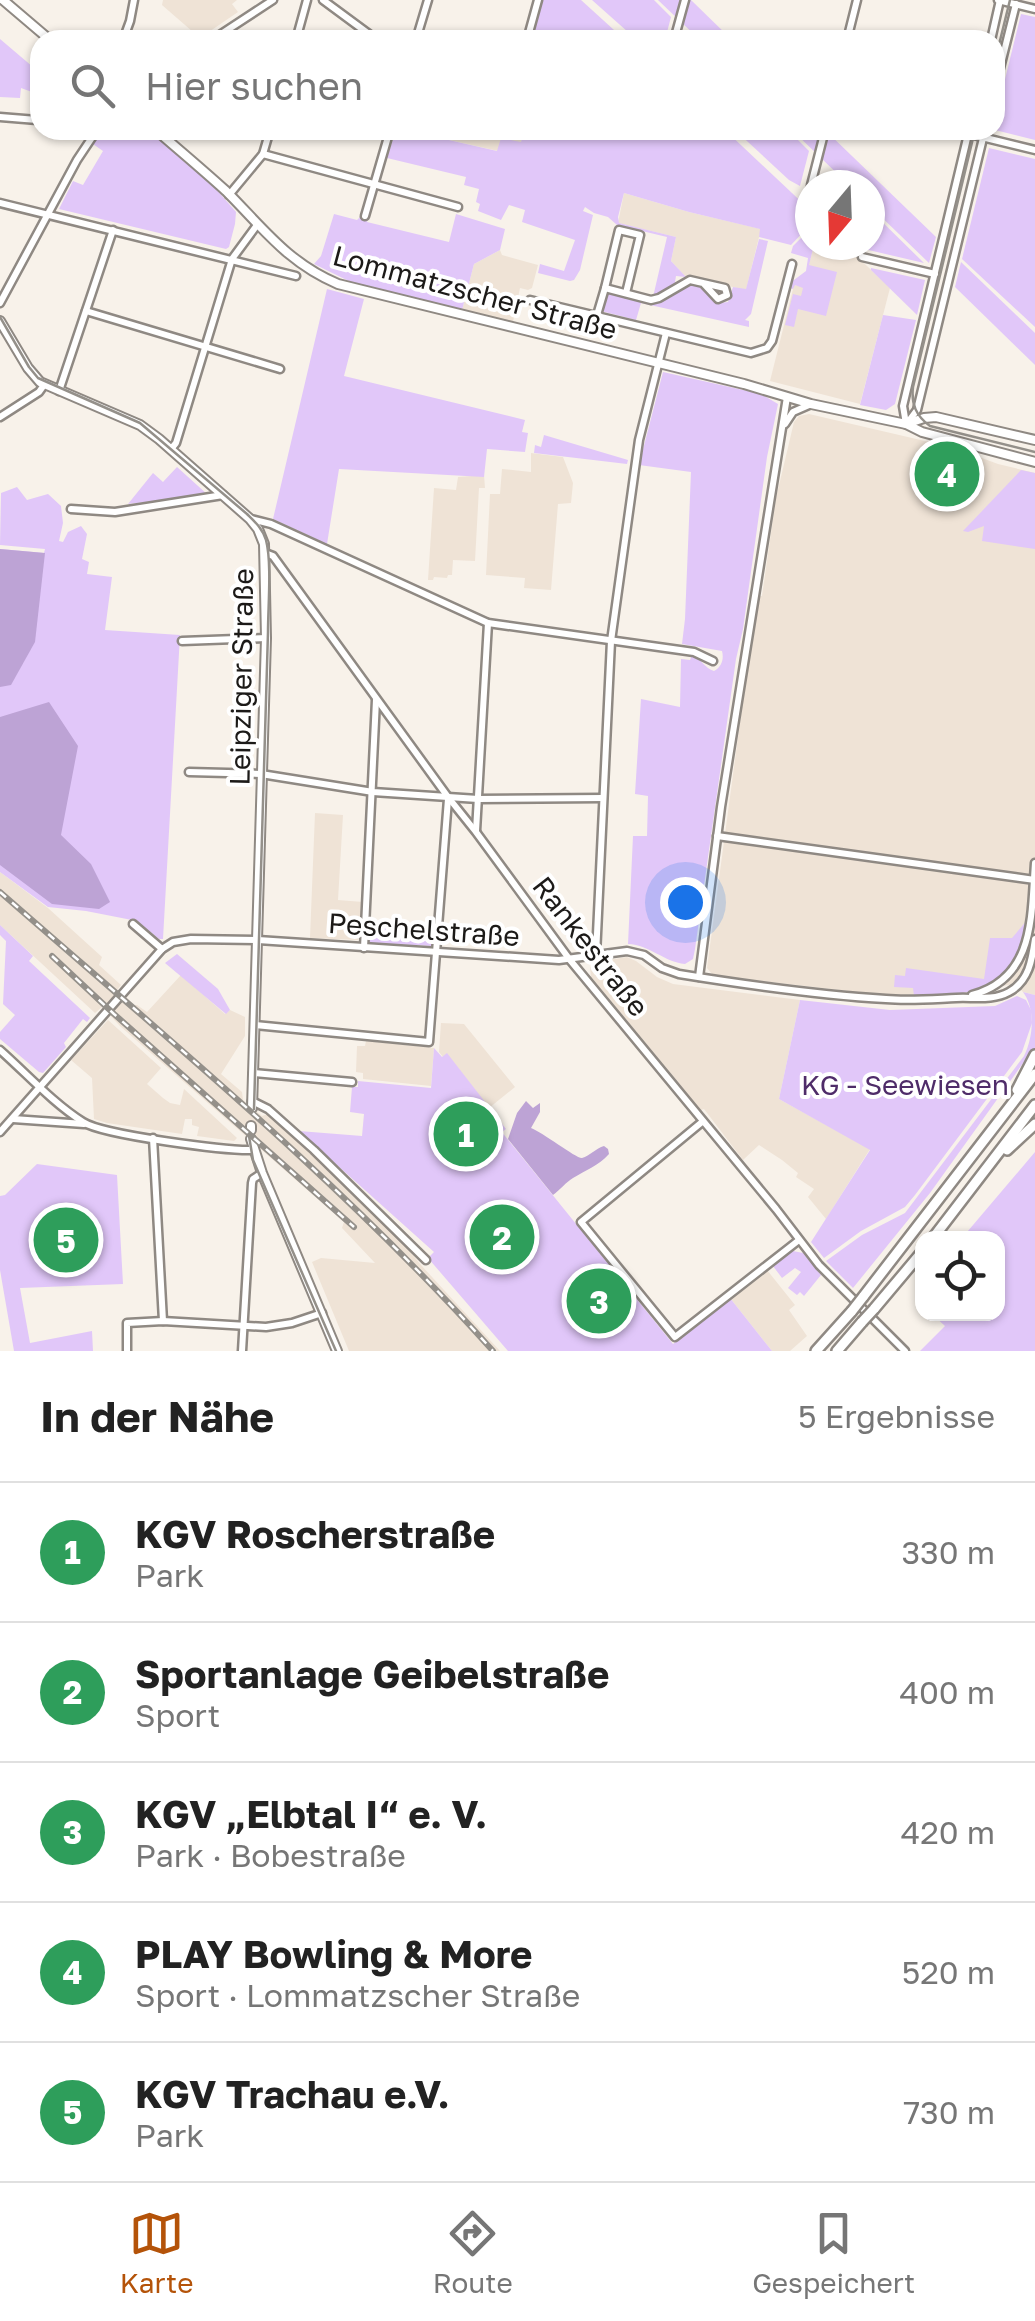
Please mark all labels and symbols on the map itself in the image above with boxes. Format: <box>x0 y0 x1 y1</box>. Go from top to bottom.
north arrow <box>795 170 885 260</box>
street label: Lommatzscher Straße <box>329 238 621 346</box>
pin: 4 <box>914 436 980 512</box>
street label: Leipziger Straße <box>223 568 259 786</box>
street label: Rankestraße <box>526 870 656 1022</box>
your location <box>660 877 711 928</box>
street label: Peschelstraße <box>327 906 521 952</box>
park label: KG - Seewiesen <box>801 1068 1009 1101</box>
pin: 1 <box>434 1096 498 1172</box>
pin: 2 <box>470 1200 534 1274</box>
pin: 5 <box>34 1202 98 1278</box>
pin: 3 <box>566 1264 632 1338</box>

